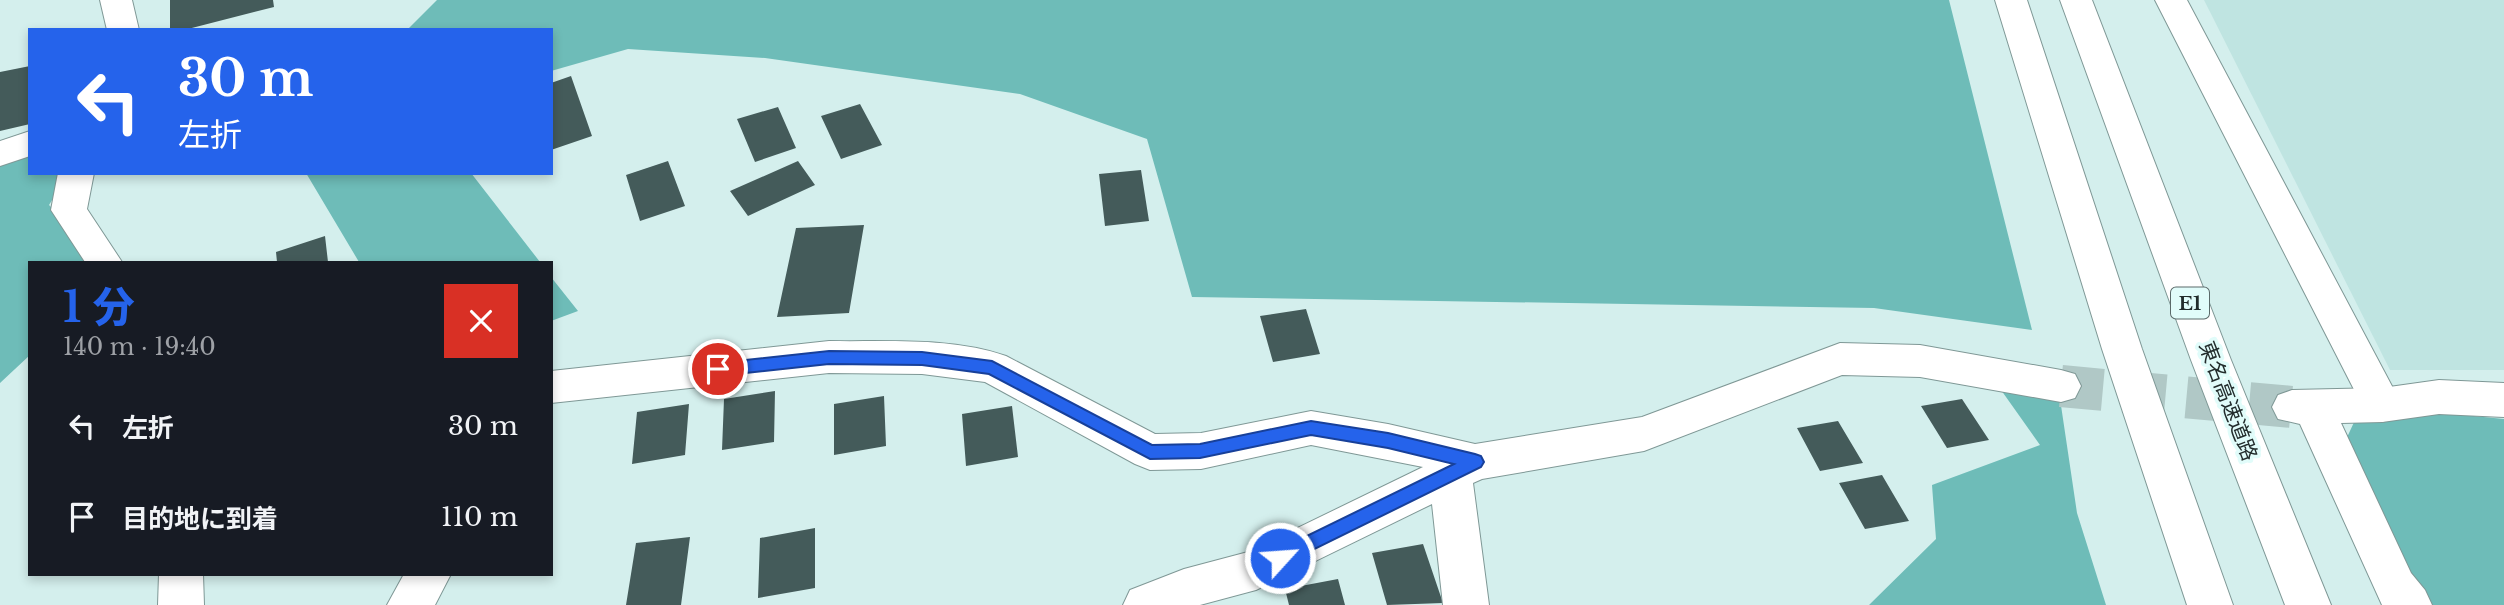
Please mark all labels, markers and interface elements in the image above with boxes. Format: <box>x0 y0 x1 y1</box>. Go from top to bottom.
text: 30 m <box>178 48 313 109</box>
icon: left <box>63 56 154 147</box>
text: 左折 <box>178 115 242 155</box>
text: 1 分 <box>63 281 134 333</box>
button: close <box>444 284 518 358</box>
road number: E1 <box>2171 288 2209 318</box>
text: 140 m · 19:40 <box>63 333 216 361</box>
street label: 東名高速道路 <box>2193 338 2263 464</box>
pin <box>688 339 748 399</box>
icon: arrive <box>699 350 737 388</box>
icon: left <box>63 407 101 445</box>
text: 30 m <box>448 410 518 442</box>
text: 左折 <box>122 412 174 444</box>
icon: arrive <box>63 498 101 536</box>
text: 110 m <box>441 501 518 533</box>
text: 目的地に到着 <box>122 503 278 535</box>
position arrow <box>1243 521 1317 595</box>

